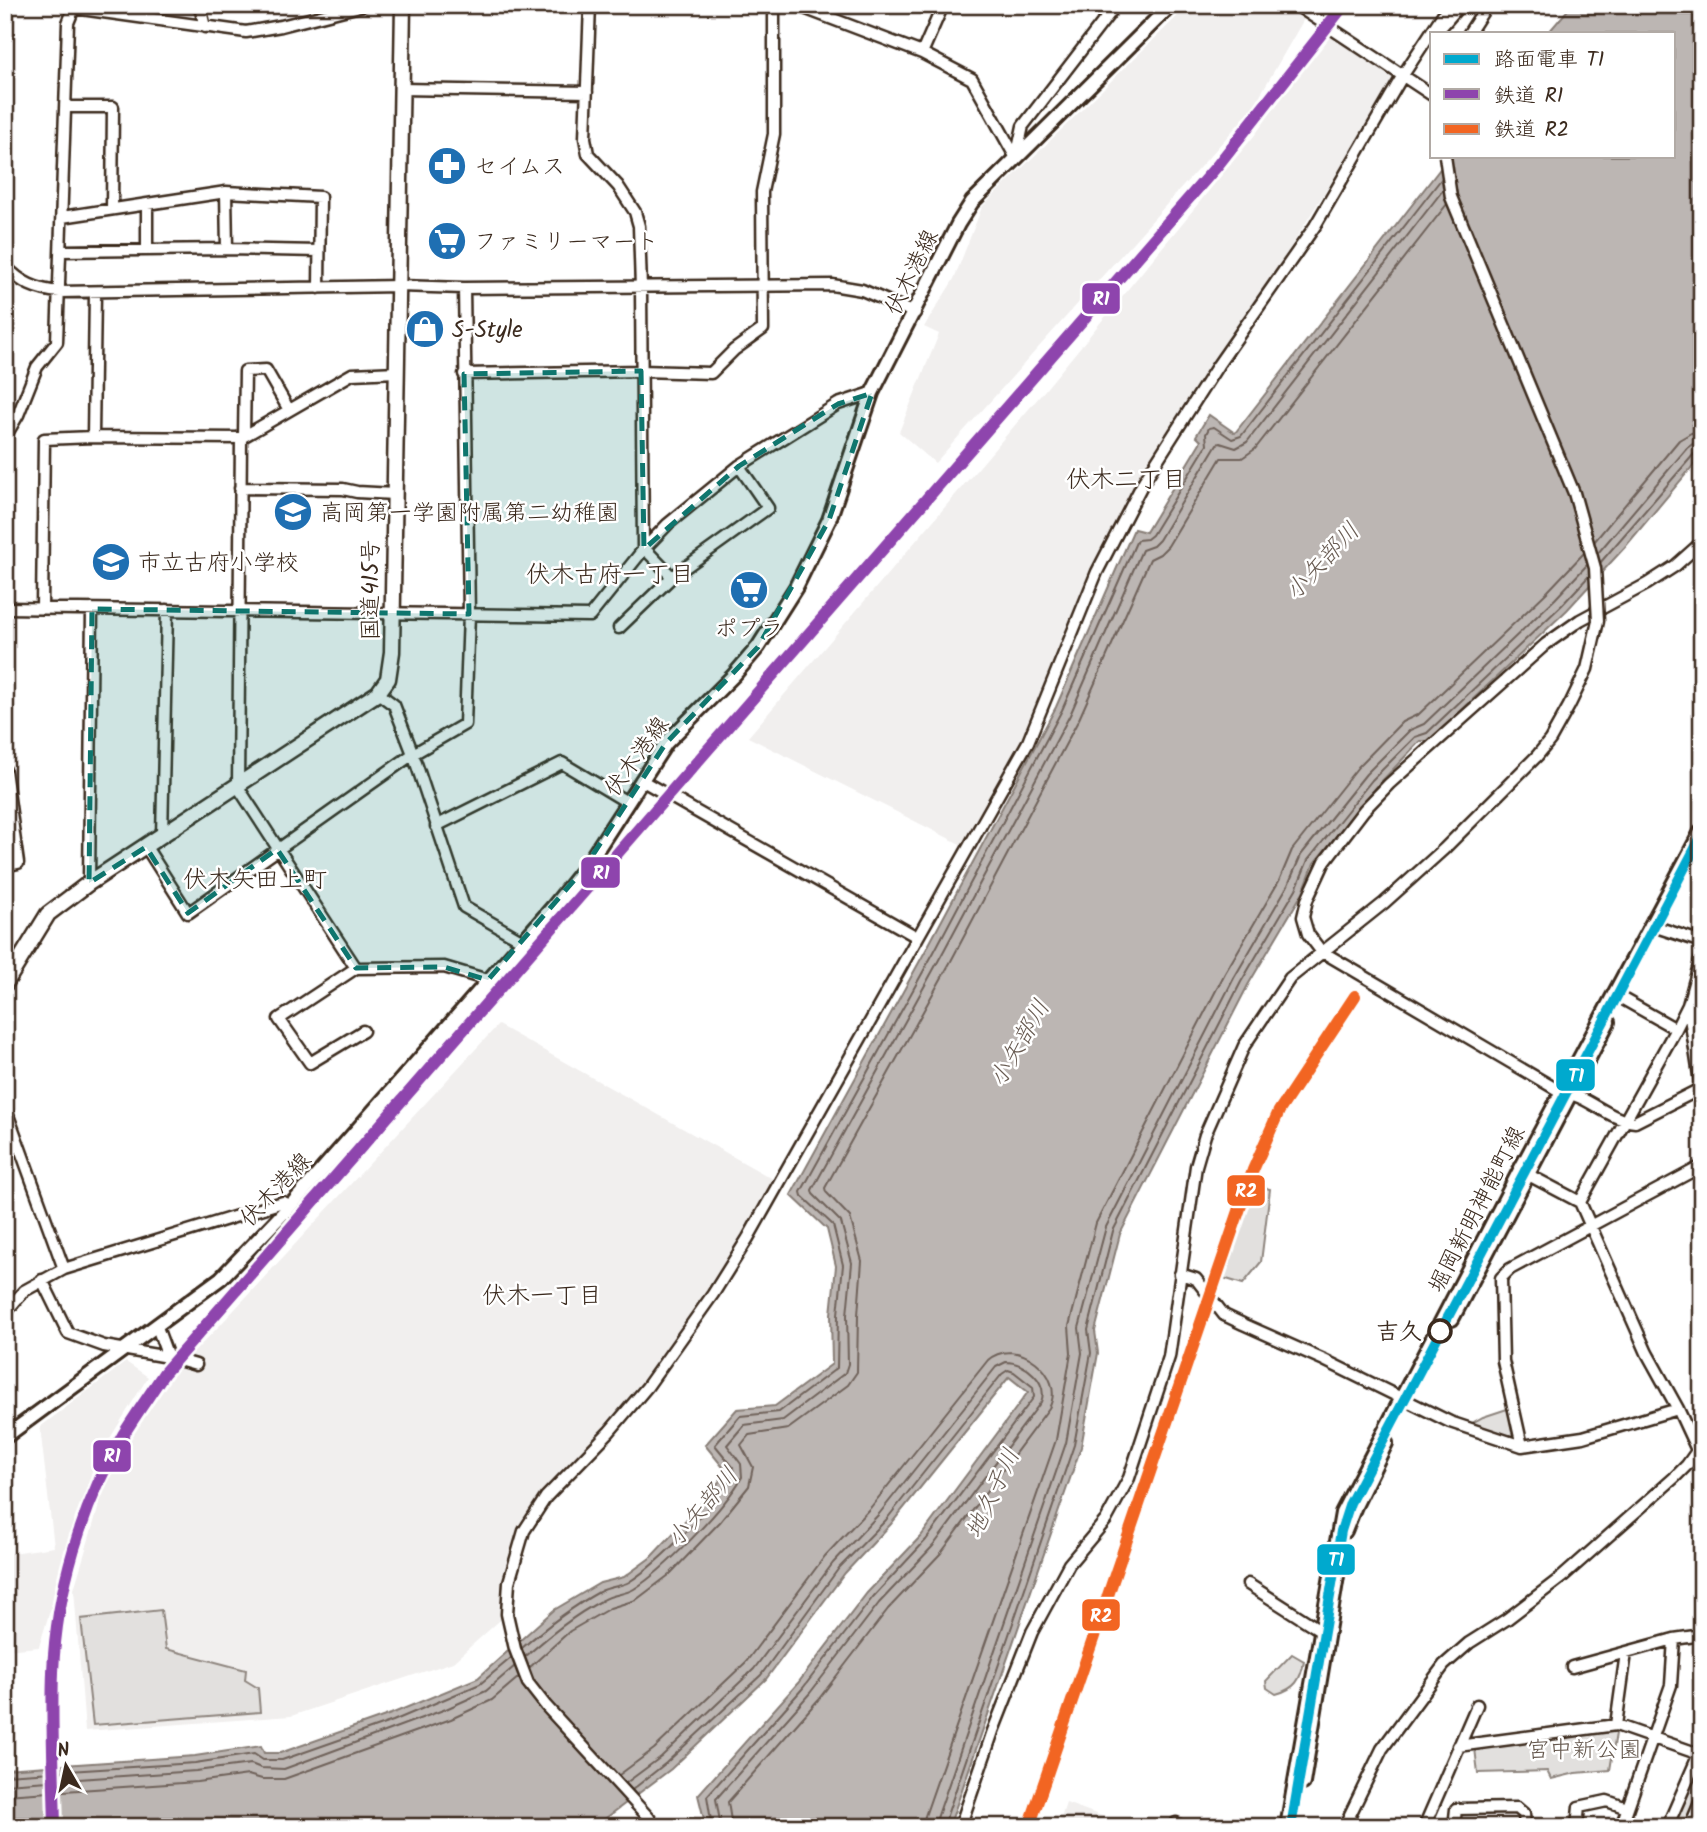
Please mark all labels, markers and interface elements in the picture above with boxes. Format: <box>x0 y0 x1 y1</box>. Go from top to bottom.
legend <box>1430 32 1676 158</box>
text: 路面電車 T1 <box>1494 44 1604 77</box>
text: 鉄道 R1 <box>1494 80 1563 113</box>
text: 鉄道 R2 <box>1494 114 1569 147</box>
pharmacy icon: セイムス <box>426 145 468 187</box>
place label: セイムス <box>474 150 565 186</box>
supermarket icon: ファミリーマート <box>426 220 468 262</box>
street label: 伏木港線 <box>876 224 949 322</box>
place label: ファミリーマート <box>474 225 658 261</box>
line badge: R1 <box>1081 282 1121 315</box>
text: R1 <box>1092 285 1110 315</box>
shop icon: S-Style <box>404 308 446 350</box>
place label: S-Style <box>452 313 523 349</box>
district label: 伏木二丁目 <box>1066 461 1186 500</box>
school or university icon: 高岡第一学園附属第二幼稚園 <box>272 491 314 533</box>
place label: 高岡第一学園附属第二幼稚園 <box>320 496 619 532</box>
water label: 小矢部川 <box>1276 514 1370 610</box>
street label: 国道415号 <box>354 539 390 641</box>
school or university icon: 市立古府小学校 <box>90 541 132 583</box>
place label: 市立古府小学校 <box>138 546 299 582</box>
district label: 伏木古府一丁目 <box>526 556 694 595</box>
supermarket icon: ポプラ <box>728 569 770 611</box>
place label: ポプラ <box>715 612 784 648</box>
street label: 伏木港線 <box>596 709 679 805</box>
line badge: R1 <box>580 856 621 889</box>
text: R1 <box>592 859 610 889</box>
district label: 伏木矢田上町 <box>183 861 327 900</box>
water label: 小矢部川 <box>979 992 1061 1095</box>
line badge: T1 <box>1555 1058 1596 1092</box>
text: T1 <box>1568 1062 1584 1092</box>
street label: 堀岡新明神能町線 <box>1420 1120 1536 1300</box>
street label: 伏木港線 <box>232 1144 321 1236</box>
line badge: R2 <box>1226 1174 1266 1207</box>
text: R2 <box>1235 1177 1257 1207</box>
district label: 伏木一丁目 <box>482 1277 602 1316</box>
place label: 吉久 <box>1376 1315 1422 1351</box>
marker: 吉久 <box>1428 1319 1452 1343</box>
line badge: R1 <box>92 1439 132 1473</box>
text: R1 <box>103 1442 121 1472</box>
water label: 地久子川 <box>955 1442 1031 1545</box>
water label: 小矢部川 <box>657 1459 749 1557</box>
line badge: T1 <box>1316 1543 1356 1576</box>
text: T1 <box>1328 1546 1344 1576</box>
line badge: R2 <box>1081 1598 1121 1632</box>
text: R2 <box>1090 1602 1112 1632</box>
north arrow <box>32 1730 102 1800</box>
park label: 宮中新公園 <box>1527 1733 1642 1769</box>
text: N <box>55 1735 72 1767</box>

